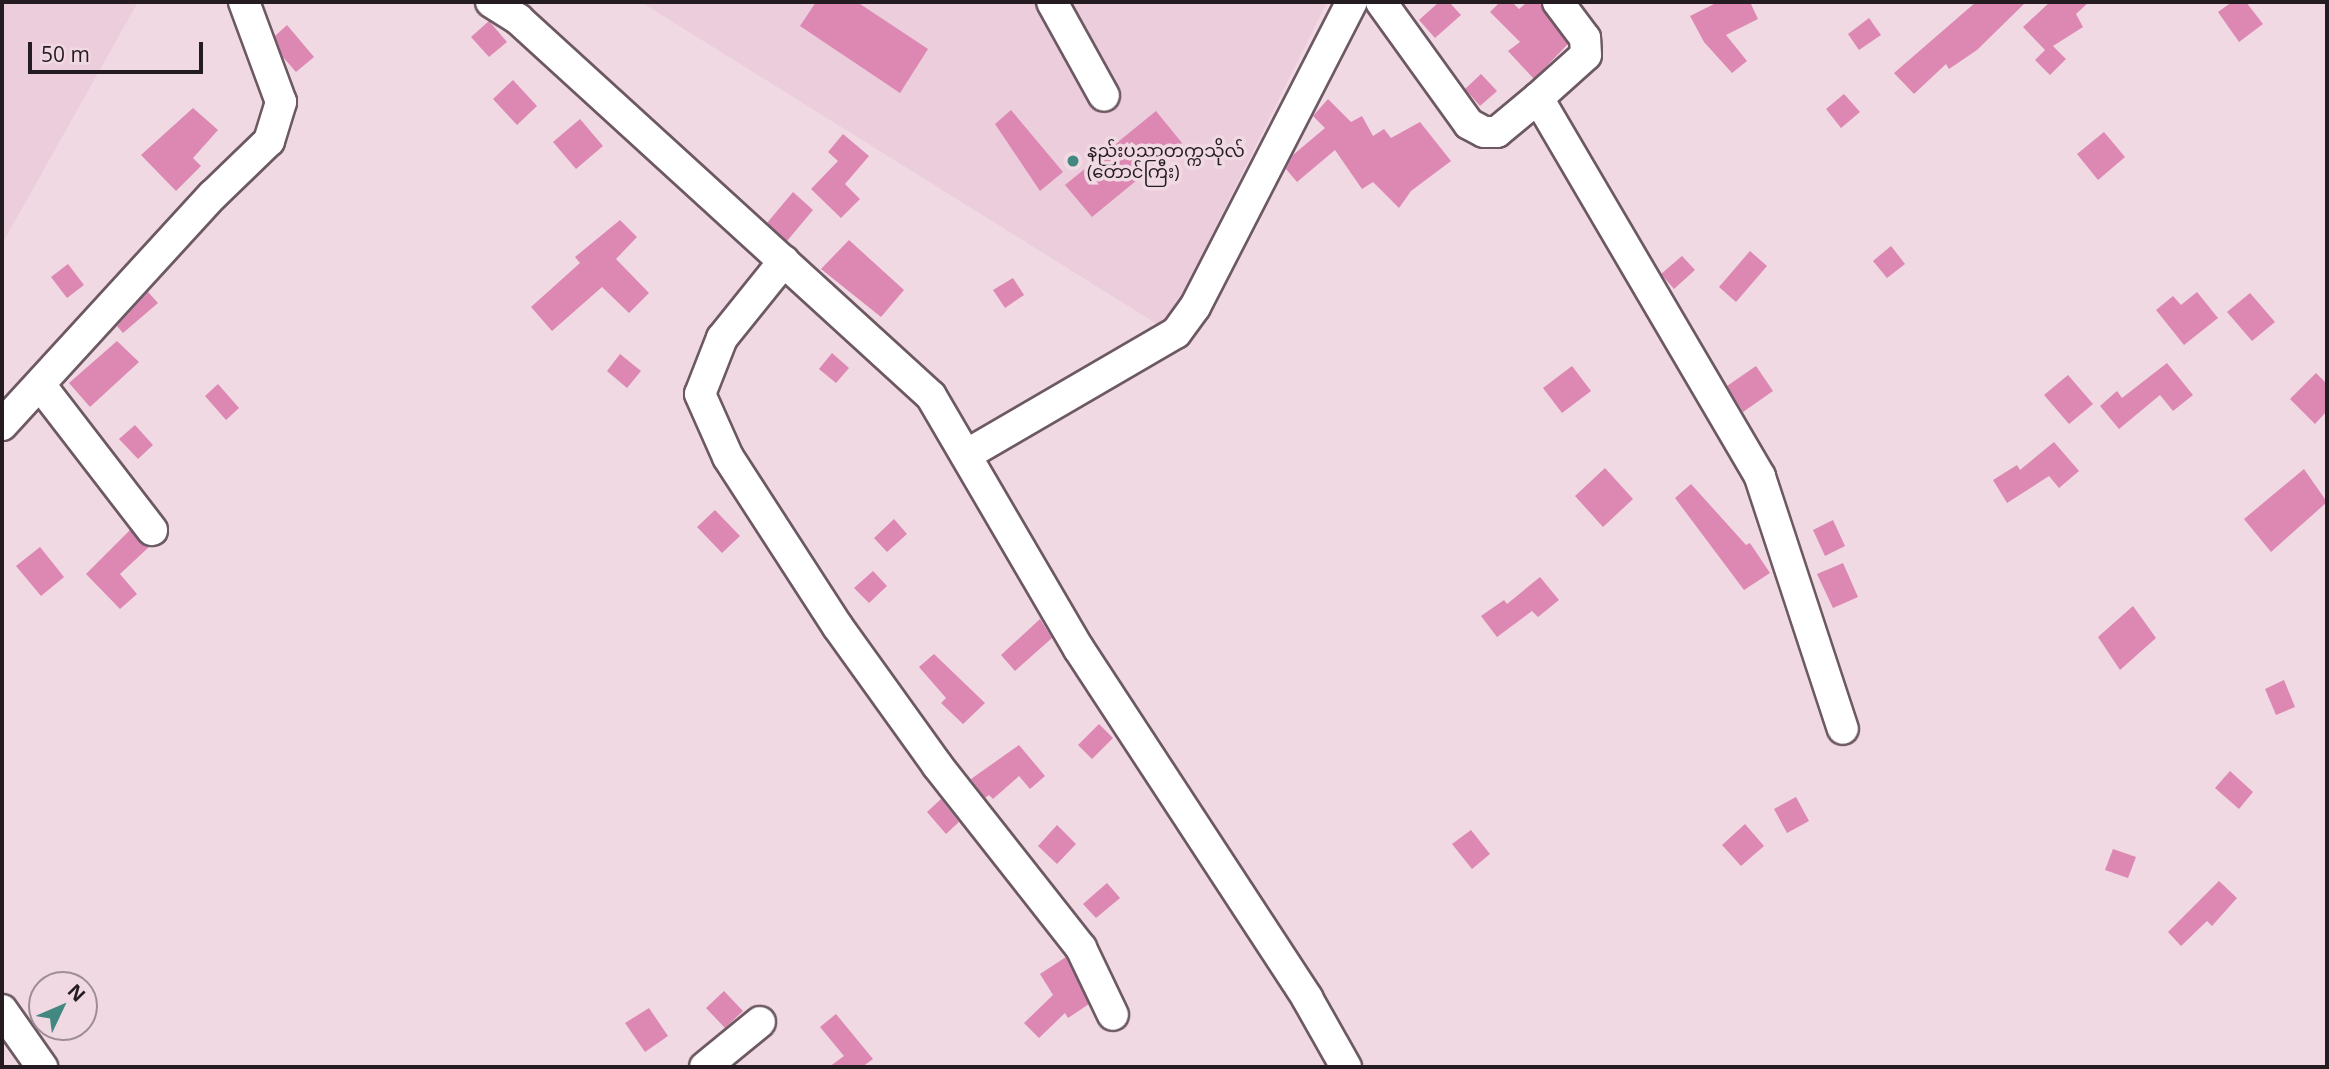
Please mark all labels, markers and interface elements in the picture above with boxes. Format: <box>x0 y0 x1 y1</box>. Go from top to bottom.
scale bar <box>32 28 206 72</box>
text: 50 m <box>41 40 90 68</box>
place label: နည်းပညာတက္ကသိုလ် (တောင်ကြီး) <box>1087 140 1245 182</box>
marker: နည်းပညာတက္ကသိုလ် (တောင်ကြီး) <box>1065 153 1081 169</box>
north arrow <box>28 971 98 1041</box>
text: N <box>62 978 91 1007</box>

